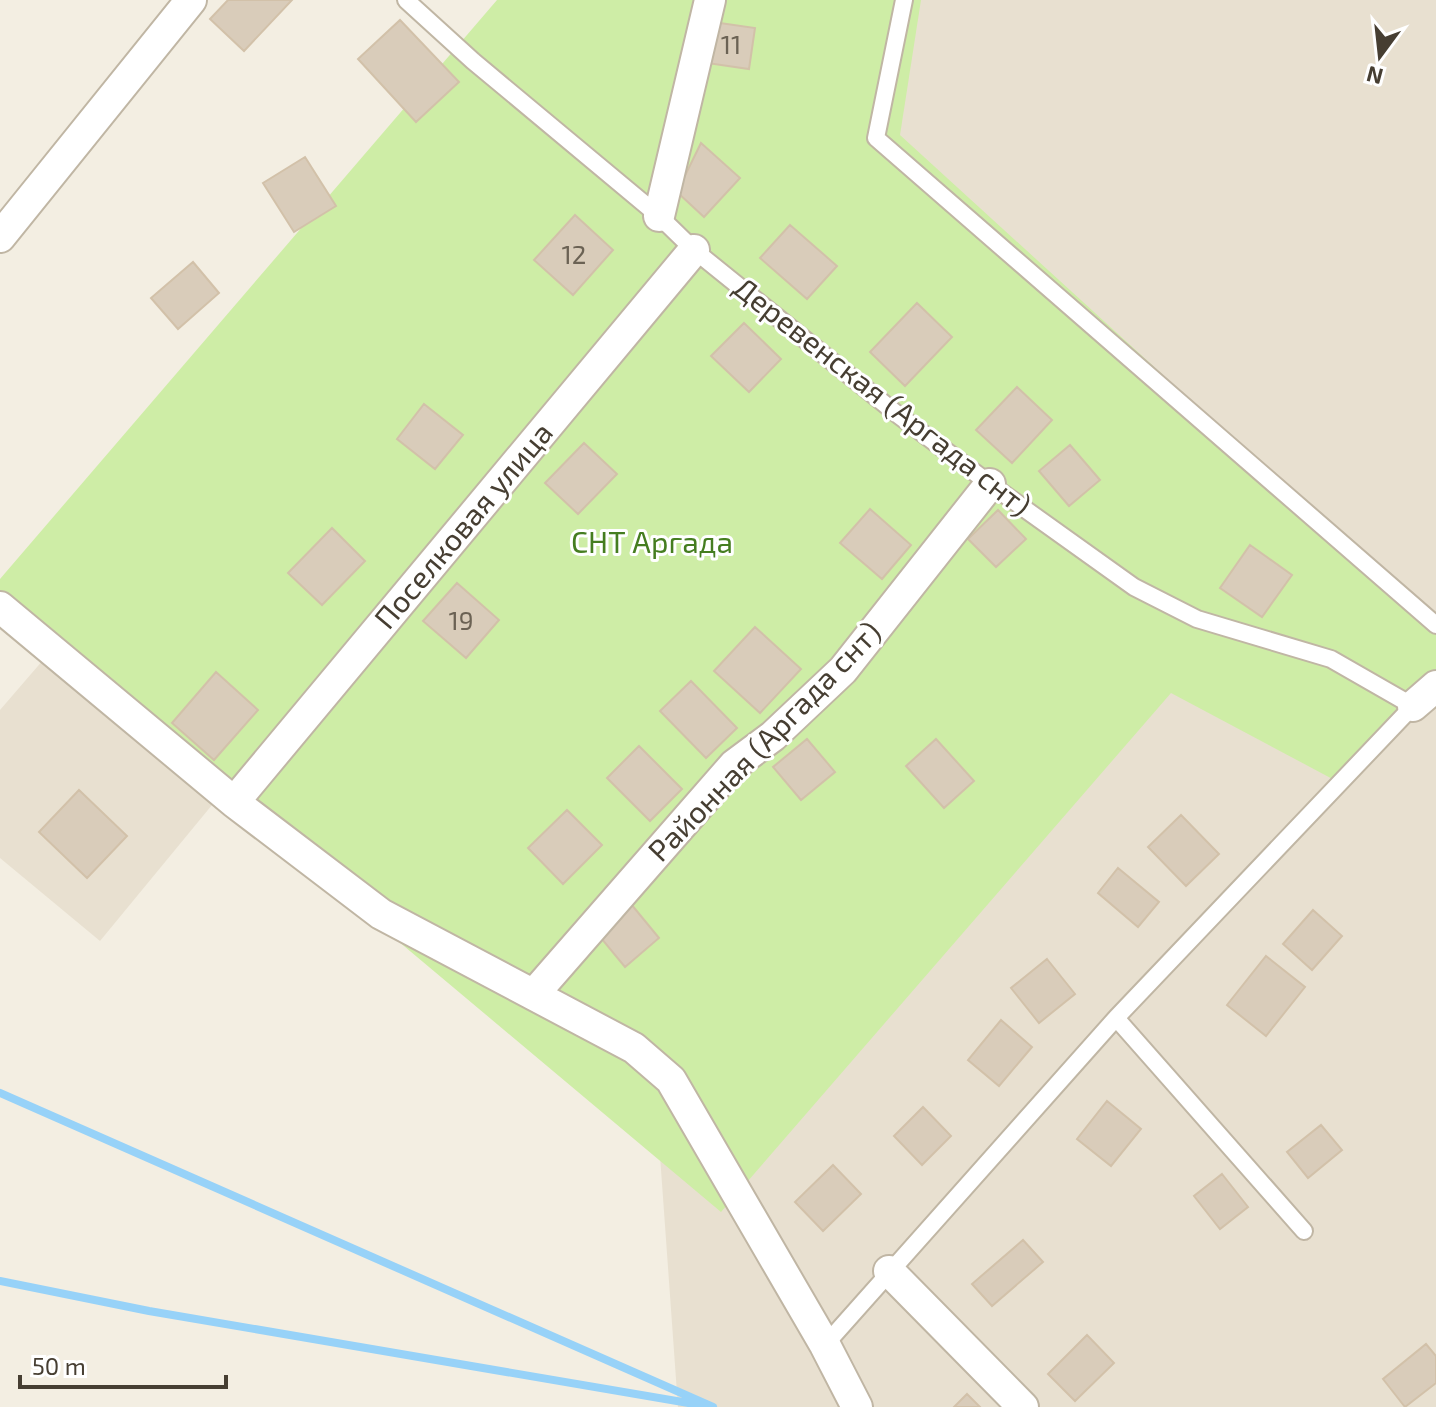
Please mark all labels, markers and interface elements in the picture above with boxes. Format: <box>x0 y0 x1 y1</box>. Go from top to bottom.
north arrow <box>1340 16 1420 96</box>
house number: 11 <box>721 28 741 59</box>
text: N <box>1364 62 1386 91</box>
house number: 12 <box>562 238 586 269</box>
street label: Деревенская (Аргада снт) <box>727 268 1039 523</box>
street label: Поселковая улица <box>366 414 560 636</box>
park label: СНТ Аргада <box>571 523 733 559</box>
house number: 19 <box>448 604 474 635</box>
street label: Районная (Аргада снт) <box>640 613 887 868</box>
scale bar <box>20 1339 226 1389</box>
text: 50 m <box>32 1351 86 1380</box>

